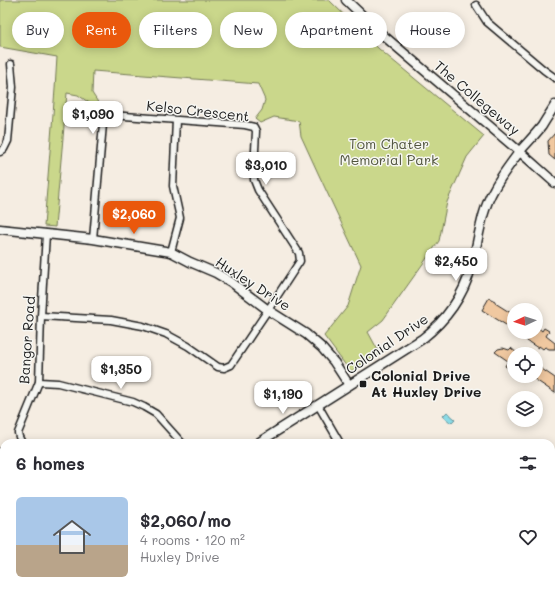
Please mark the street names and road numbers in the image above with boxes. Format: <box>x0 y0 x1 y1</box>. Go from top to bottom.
street label: The Collegeway <box>430 56 524 139</box>
street label: Kelso Crescent <box>146 96 251 125</box>
street label: Huxley Drive <box>212 252 294 315</box>
street label: Bangor Road <box>14 295 39 385</box>
street label: Colonial Drive <box>342 309 432 378</box>

